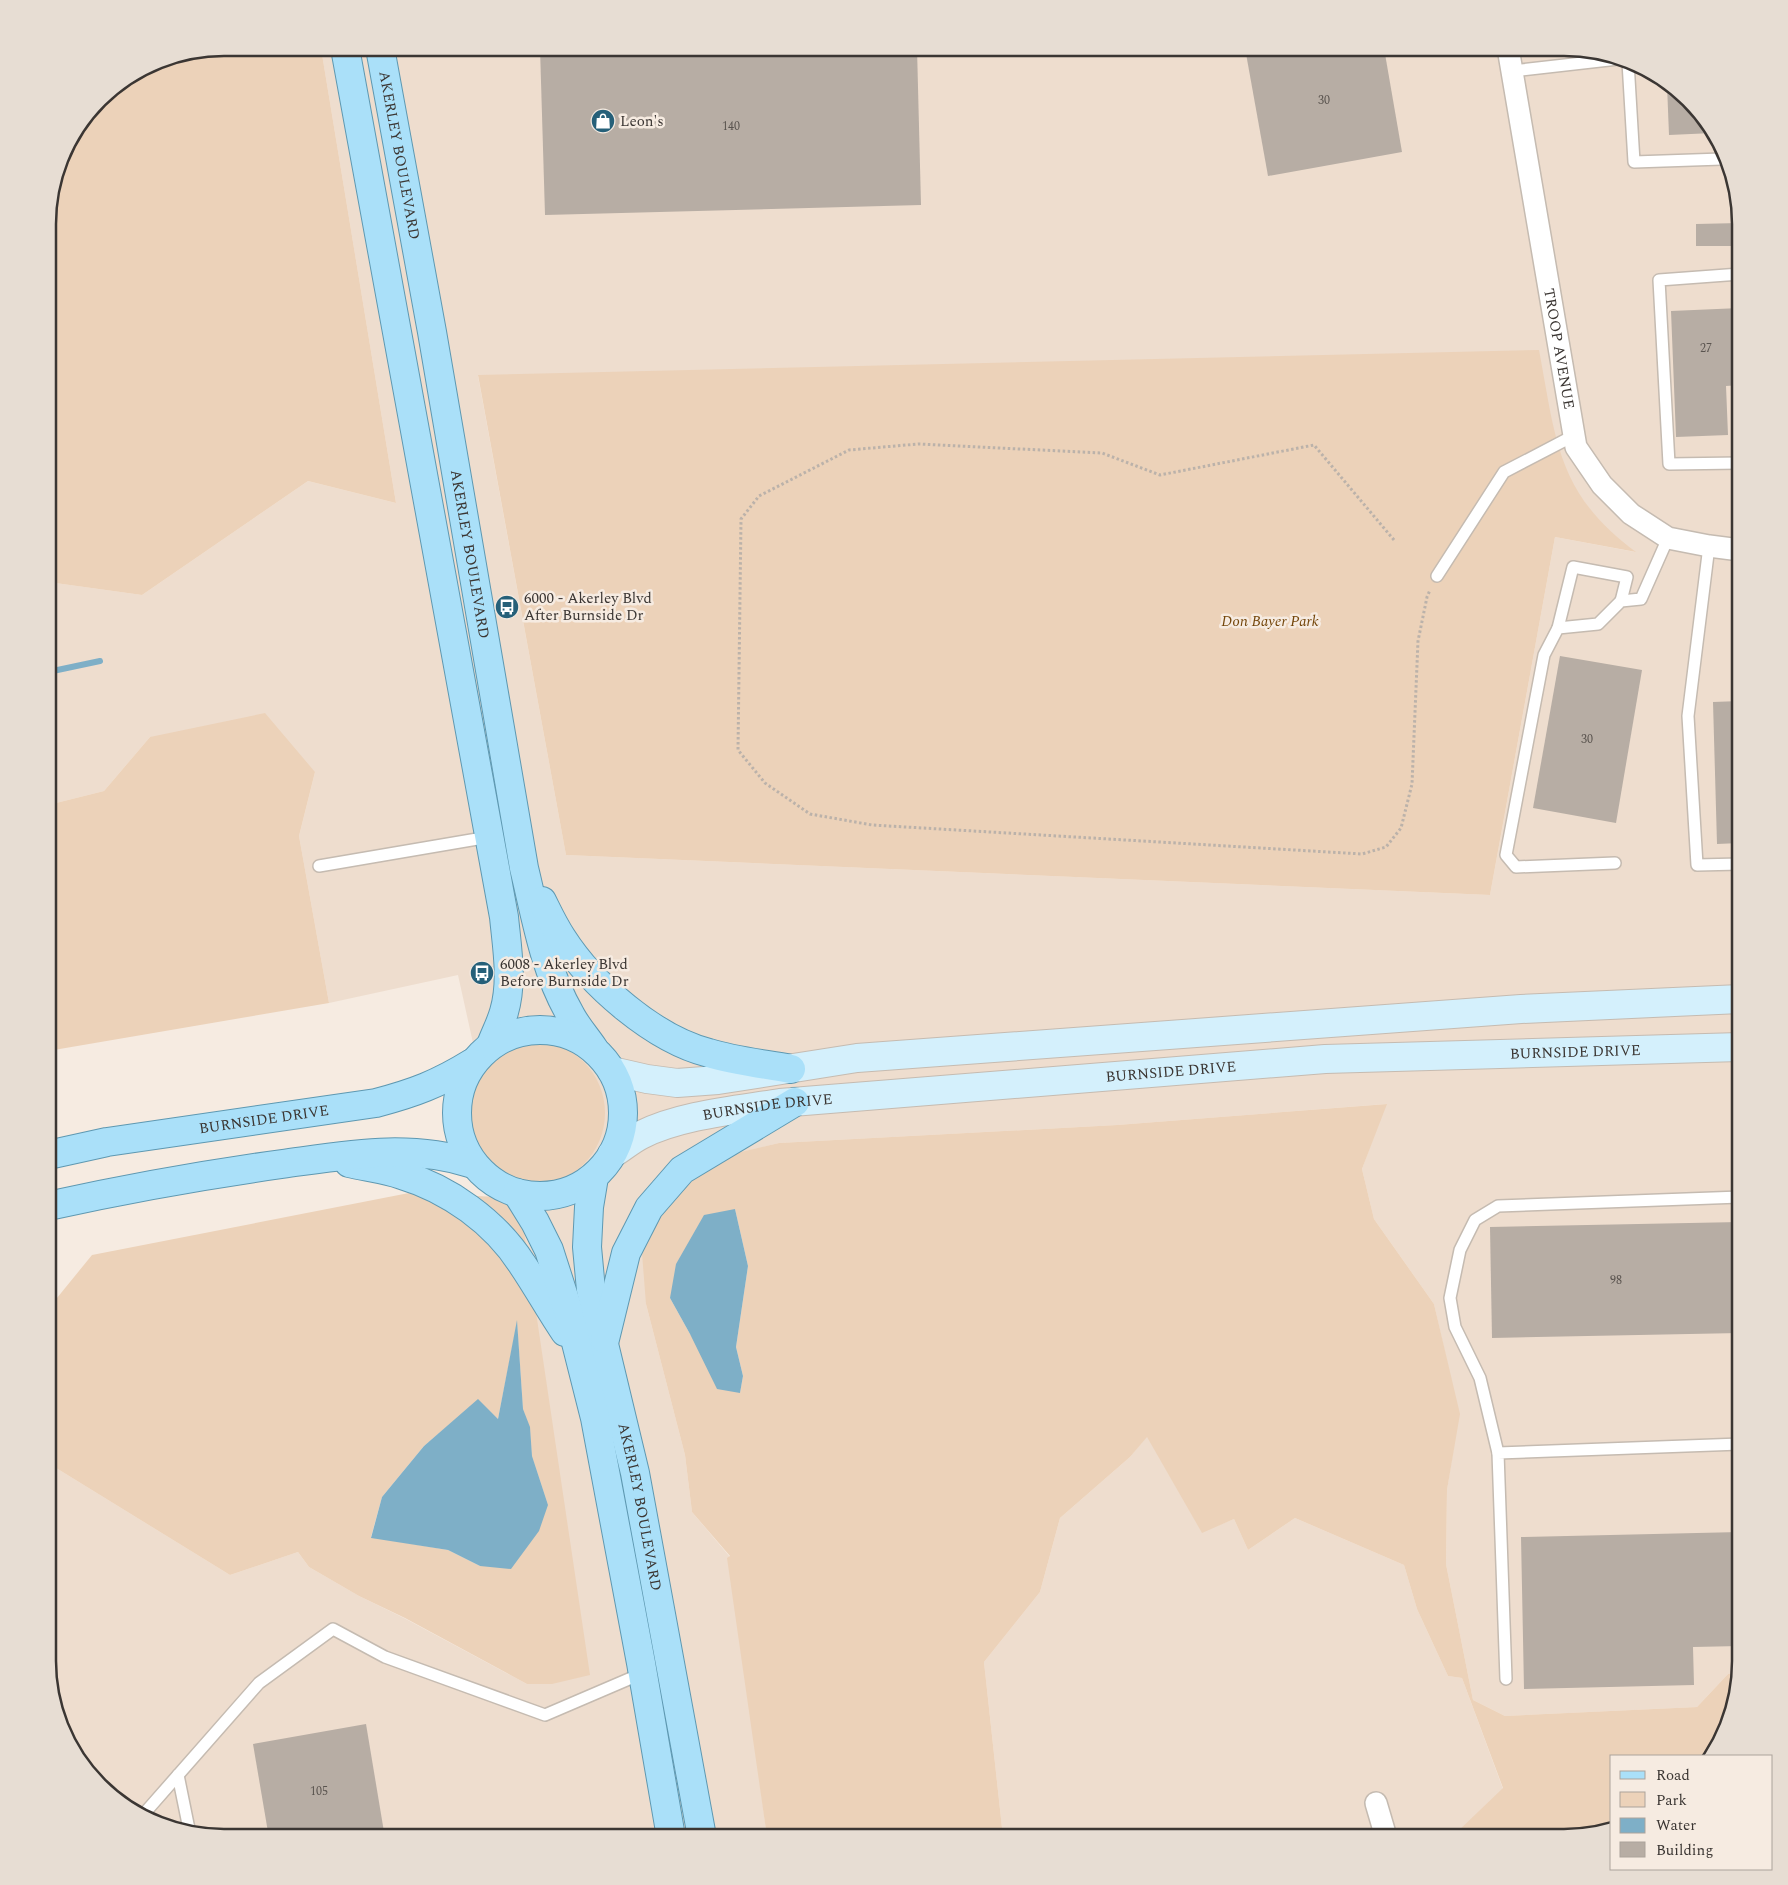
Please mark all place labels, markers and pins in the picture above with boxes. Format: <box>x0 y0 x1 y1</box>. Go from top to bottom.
shop icon: Leon's <box>590 108 616 134</box>
place label: Leon's <box>620 110 664 133</box>
place label: 6000 - Akerley Blvd After Burnside Dr <box>524 587 652 627</box>
bus stop icon: 6000 - Akerley Blvd After Burnside Dr <box>494 594 520 620</box>
place label: 6008 - Akerley Blvd Before Burnside Dr <box>500 953 629 993</box>
bus stop icon: 6008 - Akerley Blvd Before Burnside Dr <box>469 960 495 986</box>

